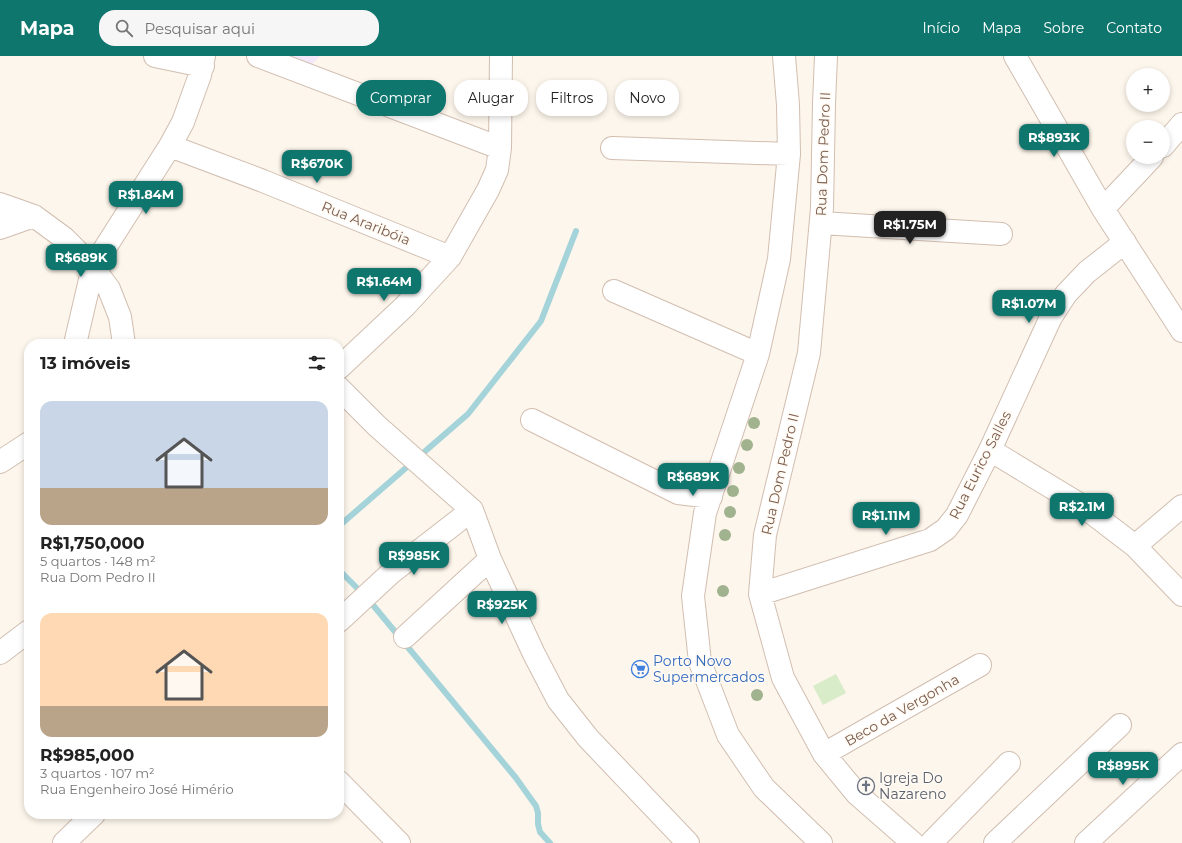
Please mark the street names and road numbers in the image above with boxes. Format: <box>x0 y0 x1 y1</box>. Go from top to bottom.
street label: Rua Dom Pedro II <box>812 91 834 217</box>
street label: Rua Araribóia <box>319 197 413 249</box>
street label: Rua Eurico Salles <box>945 408 1015 522</box>
street label: Rua Dom Pedro II <box>757 411 803 537</box>
street label: Beco da Vergonha <box>842 670 962 750</box>

